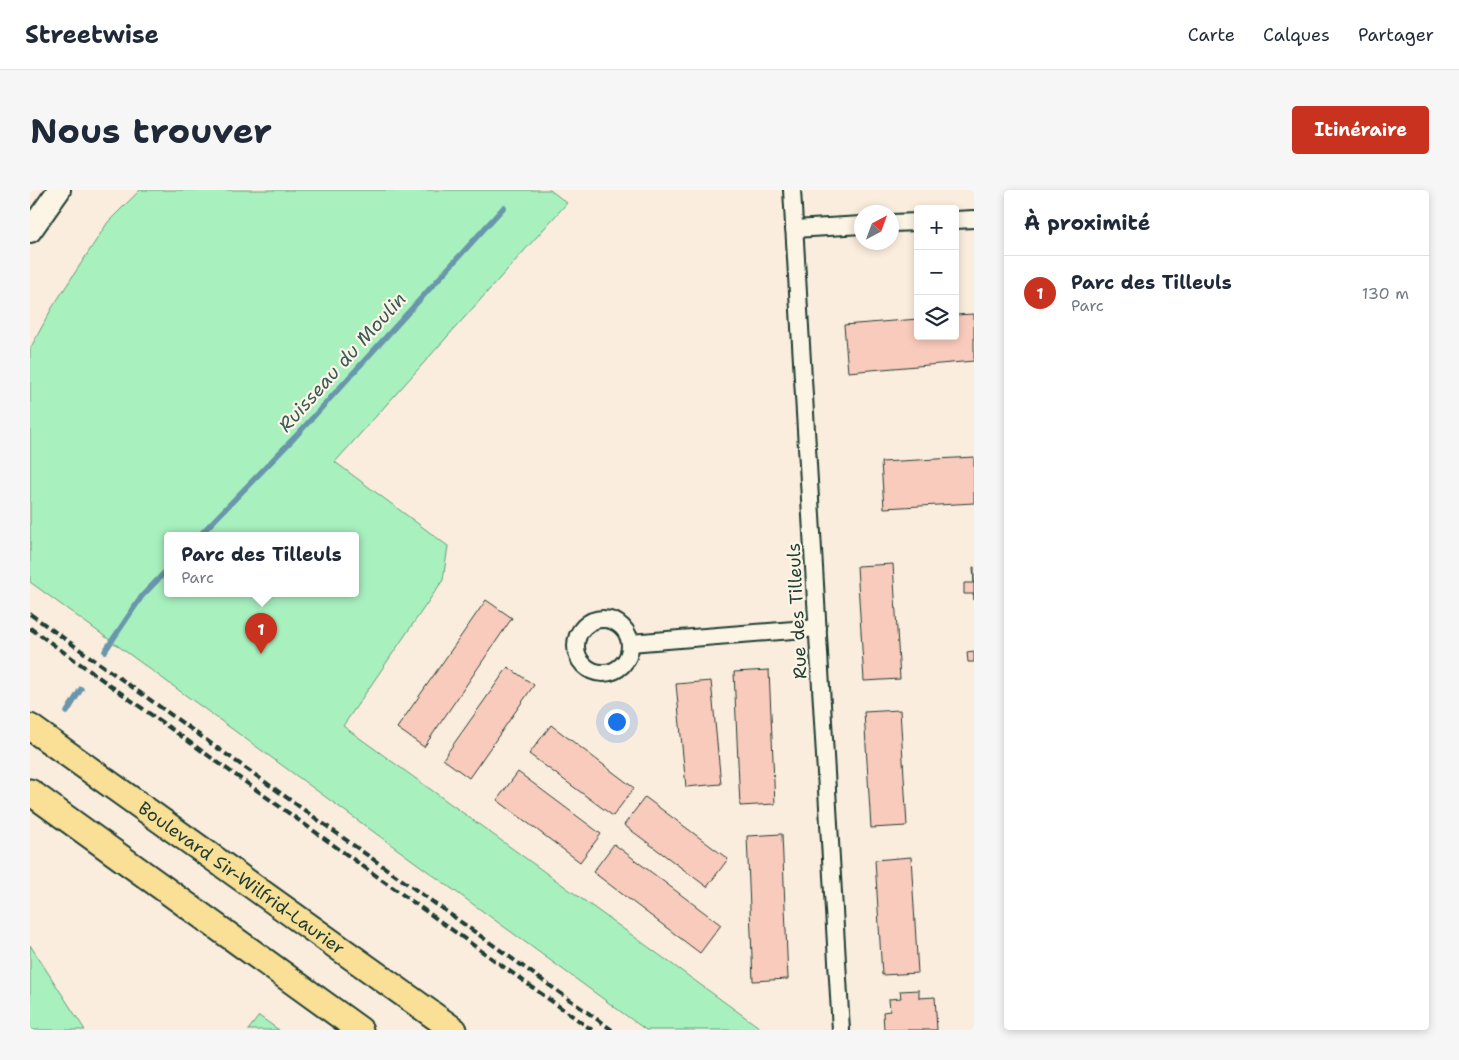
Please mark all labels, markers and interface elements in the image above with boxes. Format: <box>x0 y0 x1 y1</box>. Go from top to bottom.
text: Streetwise <box>25 19 159 51</box>
text: Carte <box>1188 23 1235 47</box>
text: Calques <box>1263 23 1330 47</box>
text: Partager <box>1358 23 1434 47</box>
button: Itinéraire <box>1292 106 1429 154</box>
text: Nous trouver <box>30 107 272 154</box>
north arrow <box>854 205 899 250</box>
map controls <box>914 205 959 340</box>
button: + <box>914 205 959 250</box>
text: À proximité <box>1024 209 1150 237</box>
button: − <box>914 250 959 295</box>
text: Parc des Tilleuls <box>1071 270 1232 295</box>
text: 1 <box>1036 283 1044 304</box>
text: 130 m <box>1362 283 1409 304</box>
water label: Ruisseau du Moulin <box>273 287 411 437</box>
button: layers <box>914 295 959 340</box>
text: Parc <box>1071 295 1104 316</box>
popup <box>164 532 359 597</box>
text: Parc des Tilleuls <box>181 542 342 567</box>
street label: Rue des Tilleuls <box>781 542 813 680</box>
text: Parc <box>181 567 214 588</box>
pin: 1 <box>245 613 277 654</box>
your location <box>604 709 630 735</box>
street label: Boulevard Sir-Wilfrid-Laurier <box>133 796 350 960</box>

